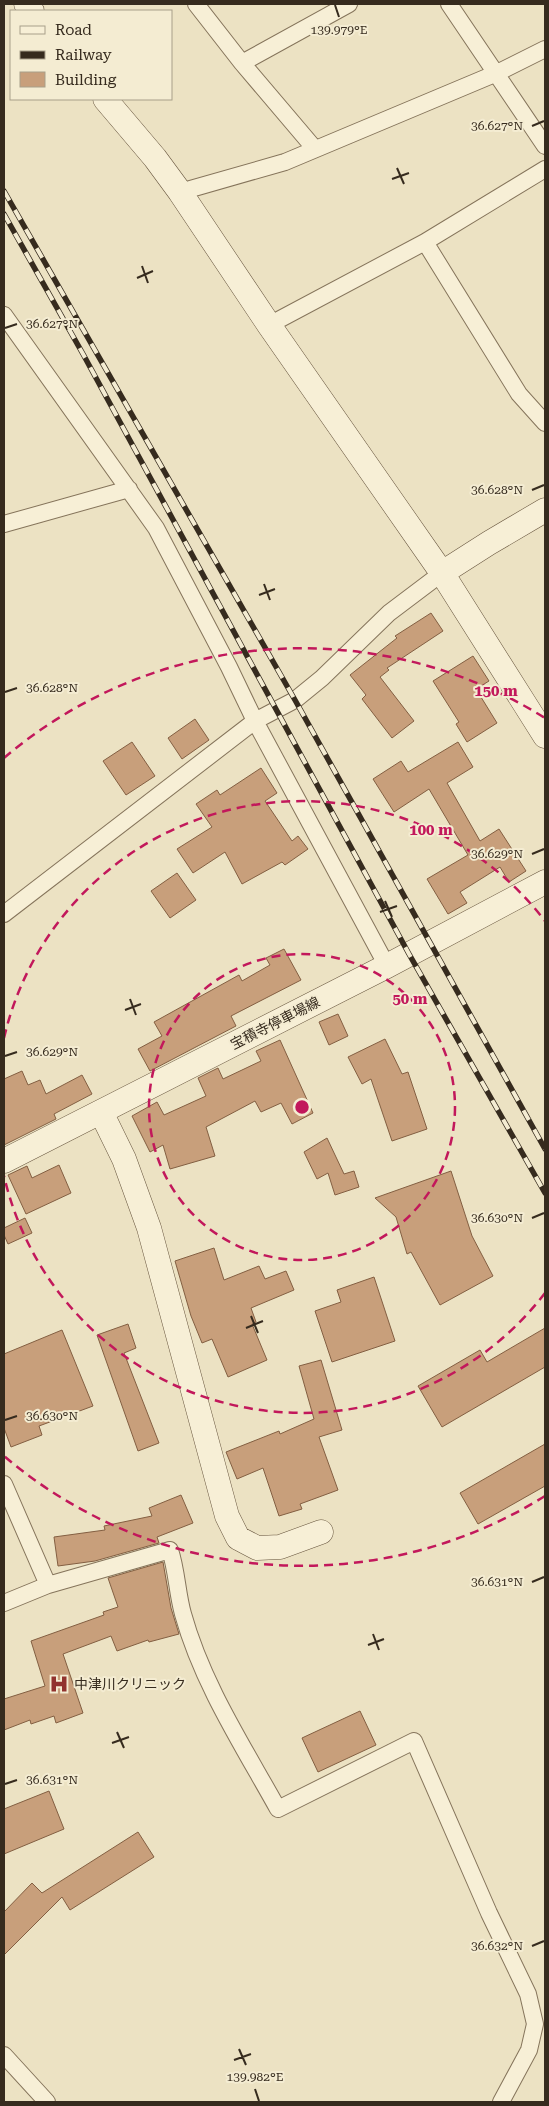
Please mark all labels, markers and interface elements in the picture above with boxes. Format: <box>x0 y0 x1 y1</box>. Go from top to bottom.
legend <box>10 10 172 100</box>
text: Road <box>55 21 92 39</box>
text: 139.979°E <box>311 23 367 37</box>
text: Railway <box>55 46 112 64</box>
text: Building <box>55 71 117 89</box>
text: 36.627°N <box>471 119 523 133</box>
text: 36.627°N <box>26 317 78 331</box>
text: 36.628°N <box>471 483 523 497</box>
text: 36.628°N <box>26 681 78 695</box>
text: 150 m <box>474 682 518 700</box>
text: 100 m <box>409 821 453 839</box>
text: 36.629°N <box>471 847 523 861</box>
text: 50 m <box>392 990 428 1008</box>
street label: 宝積寺停車場線 <box>228 994 322 1052</box>
text: 36.629°N <box>26 1045 78 1059</box>
centre of rings <box>293 1098 311 1116</box>
text: 36.630°N <box>471 1211 523 1225</box>
text: 36.630°N <box>26 1409 78 1423</box>
text: 36.631°N <box>471 1575 523 1589</box>
hospital icon: 中津川クリニック <box>48 1673 70 1695</box>
place label: 中津川クリニック <box>74 1676 186 1692</box>
text: 36.631°N <box>26 1773 78 1787</box>
text: 36.632°N <box>471 1939 523 1953</box>
text: 139.982°E <box>227 2070 283 2084</box>

